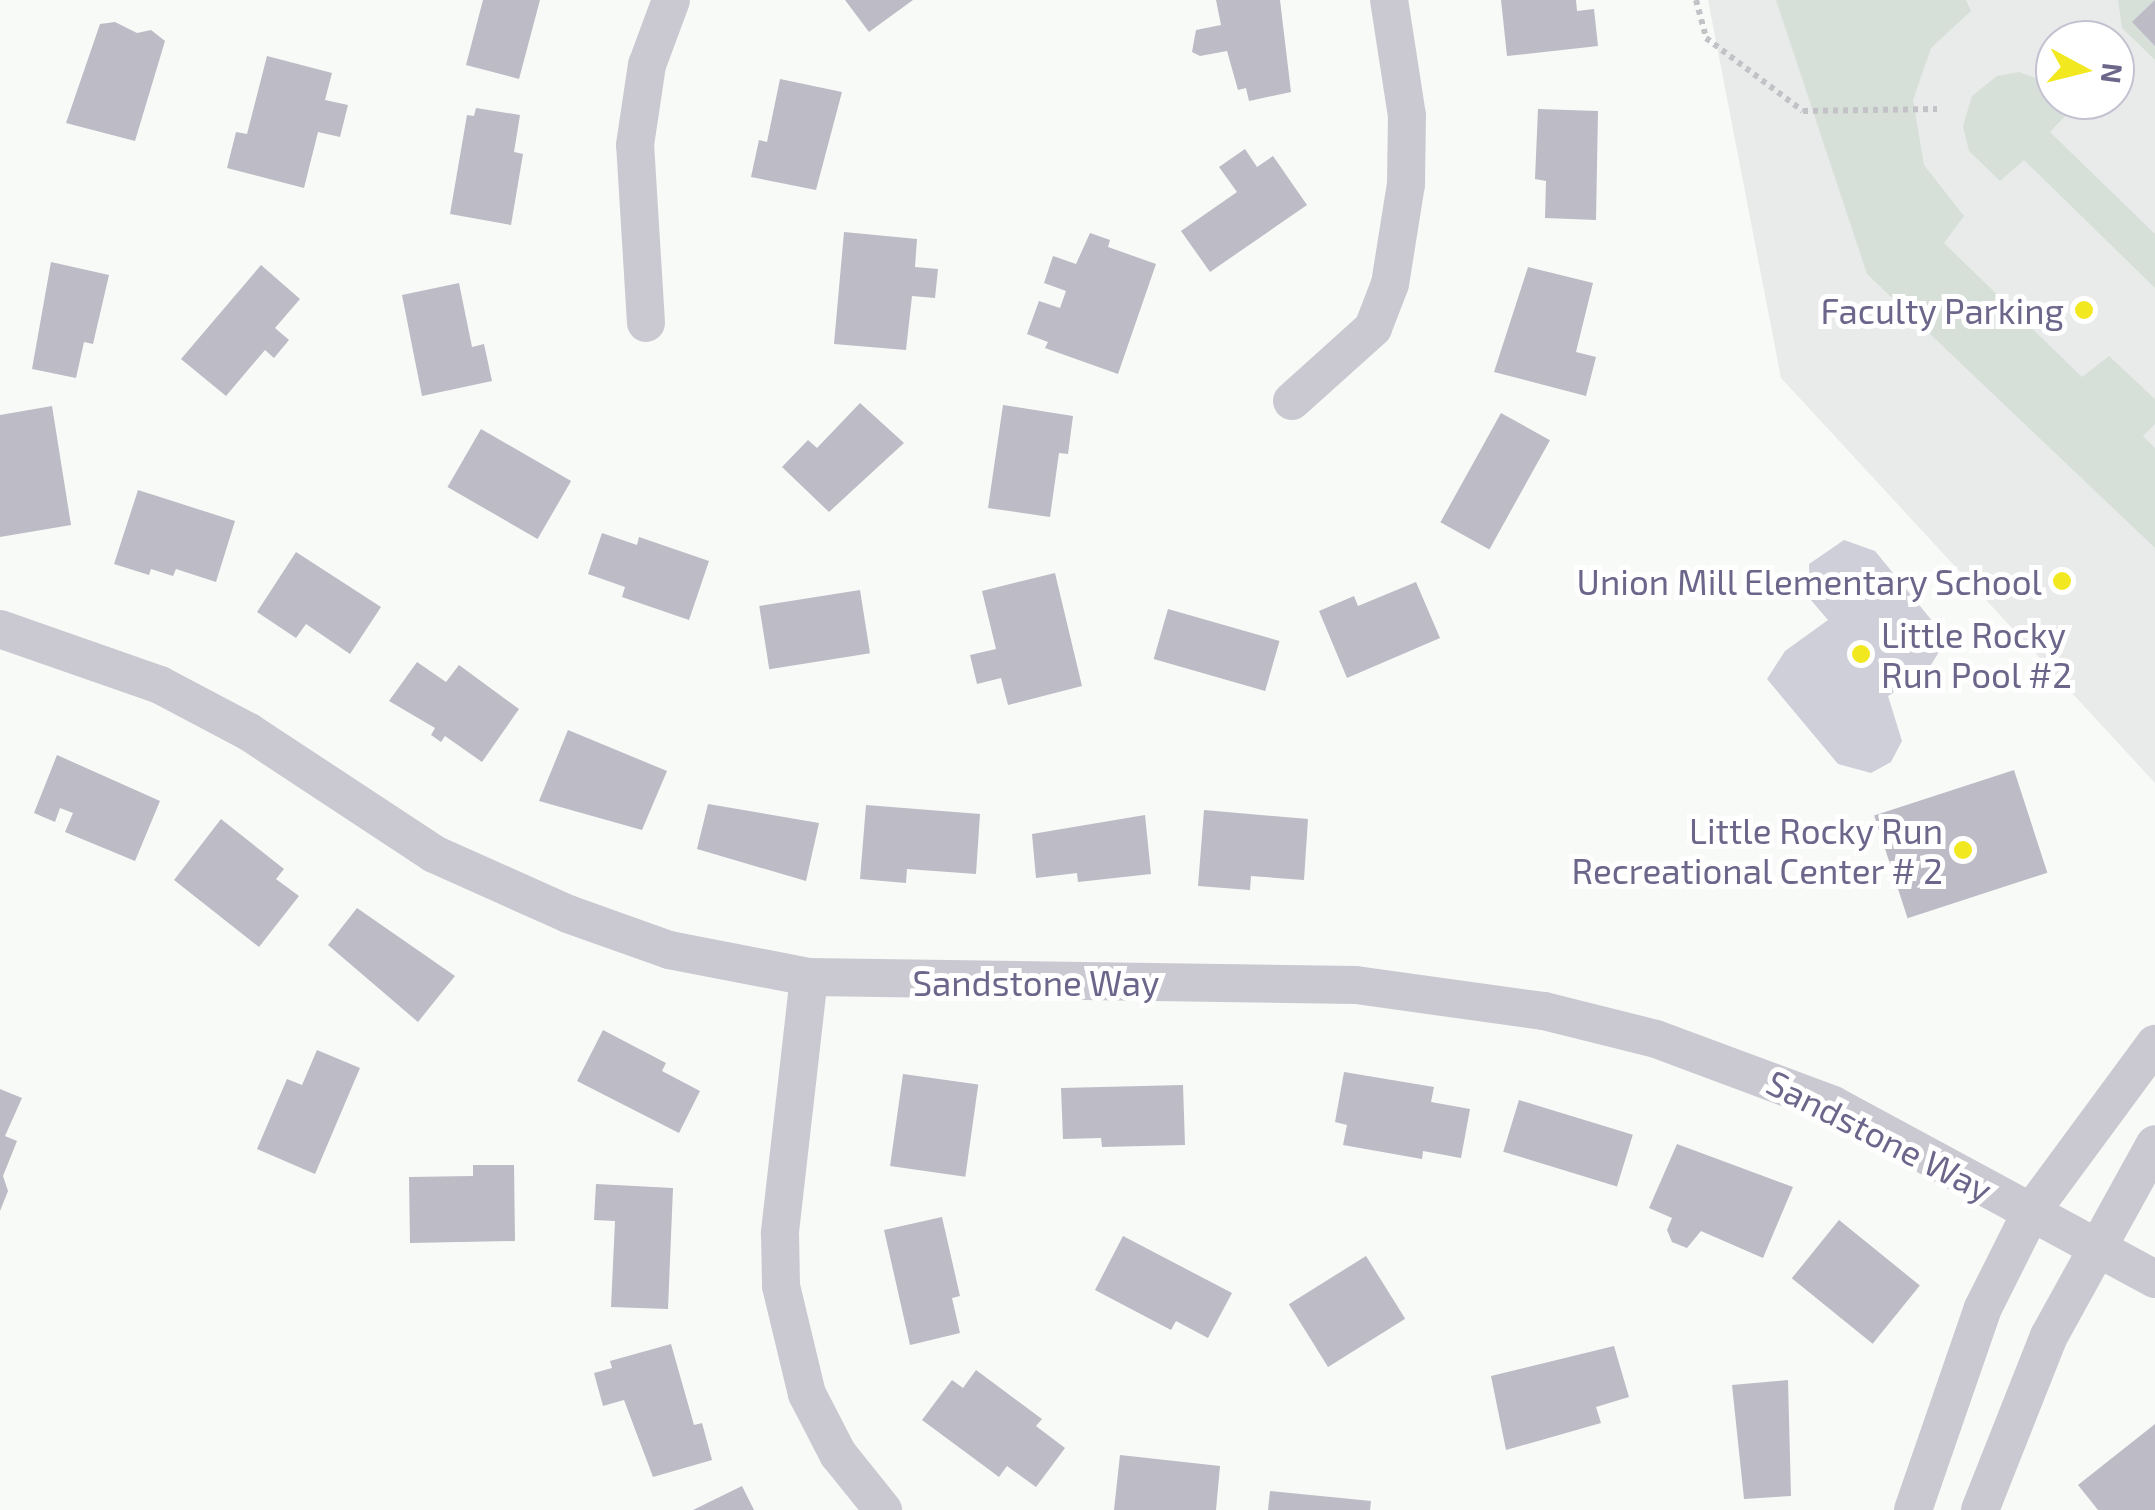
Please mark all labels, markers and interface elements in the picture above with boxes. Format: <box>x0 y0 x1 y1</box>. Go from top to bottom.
north arrow <box>2035 20 2135 120</box>
text: N <box>2095 61 2131 86</box>
place label: Faculty Parking <box>1820 289 2064 331</box>
marker: Faculty Parking <box>2073 299 2095 321</box>
place label: Union Mill Elementary School <box>1575 560 2042 602</box>
marker: Union Mill Elementary School <box>2051 570 2073 592</box>
place label: Little Rocky Run Pool #2 <box>1881 613 2073 695</box>
marker: Little Rocky Run Pool #2 <box>1850 643 1872 665</box>
place label: Little Rocky Run Recreational Center # 2 <box>1570 809 1943 891</box>
marker: Little Rocky Run Recreational Center # 2 <box>1952 839 1974 861</box>
street label: Sandstone Way <box>912 961 1160 1003</box>
street label: Sandstone Way <box>1760 1060 2000 1210</box>

